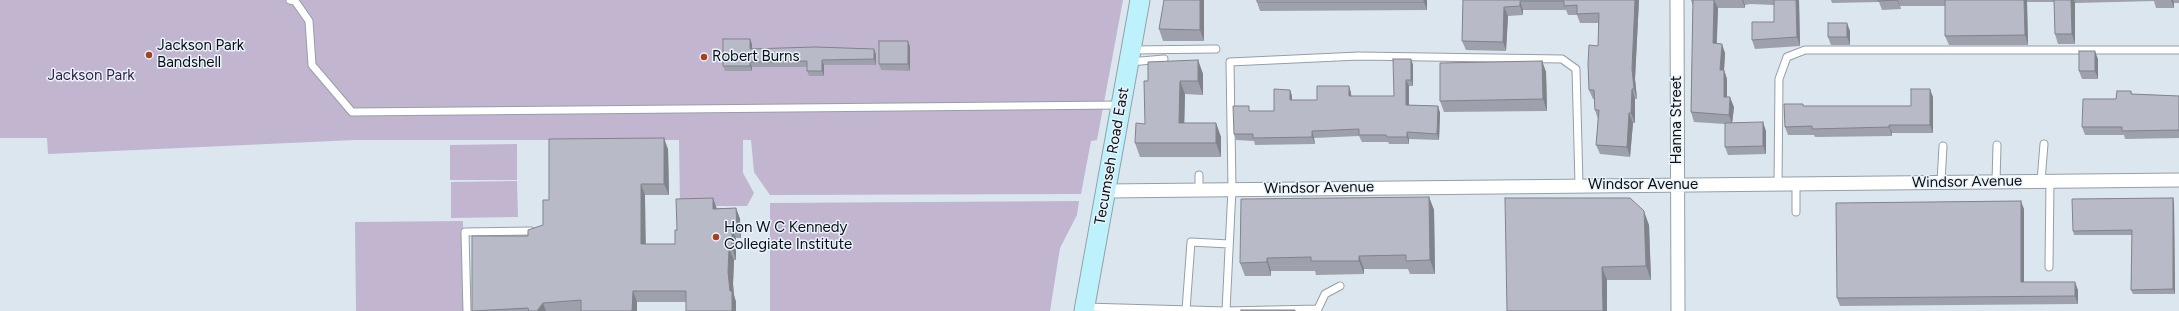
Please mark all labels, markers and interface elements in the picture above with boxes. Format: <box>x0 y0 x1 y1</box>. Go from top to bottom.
place label: Jackson Park Bandshell <box>157 37 244 72</box>
place label: Robert Burns <box>712 48 799 66</box>
marker: Jackson Park Bandshell <box>144 50 154 60</box>
marker: Robert Burns <box>699 52 709 62</box>
park label: Jackson Park <box>47 67 135 85</box>
street label: Hanna Street <box>1668 75 1686 165</box>
street label: Tecumseh Road East <box>1091 86 1133 226</box>
street label: Windsor Avenue <box>1912 172 2022 192</box>
street label: Windsor Avenue <box>1588 176 1698 194</box>
street label: Windsor Avenue <box>1264 178 1374 198</box>
place label: Hon W C Kennedy Collegiate Institute <box>724 219 852 254</box>
marker: Hon W C Kennedy Collegiate Institute <box>711 232 721 242</box>

